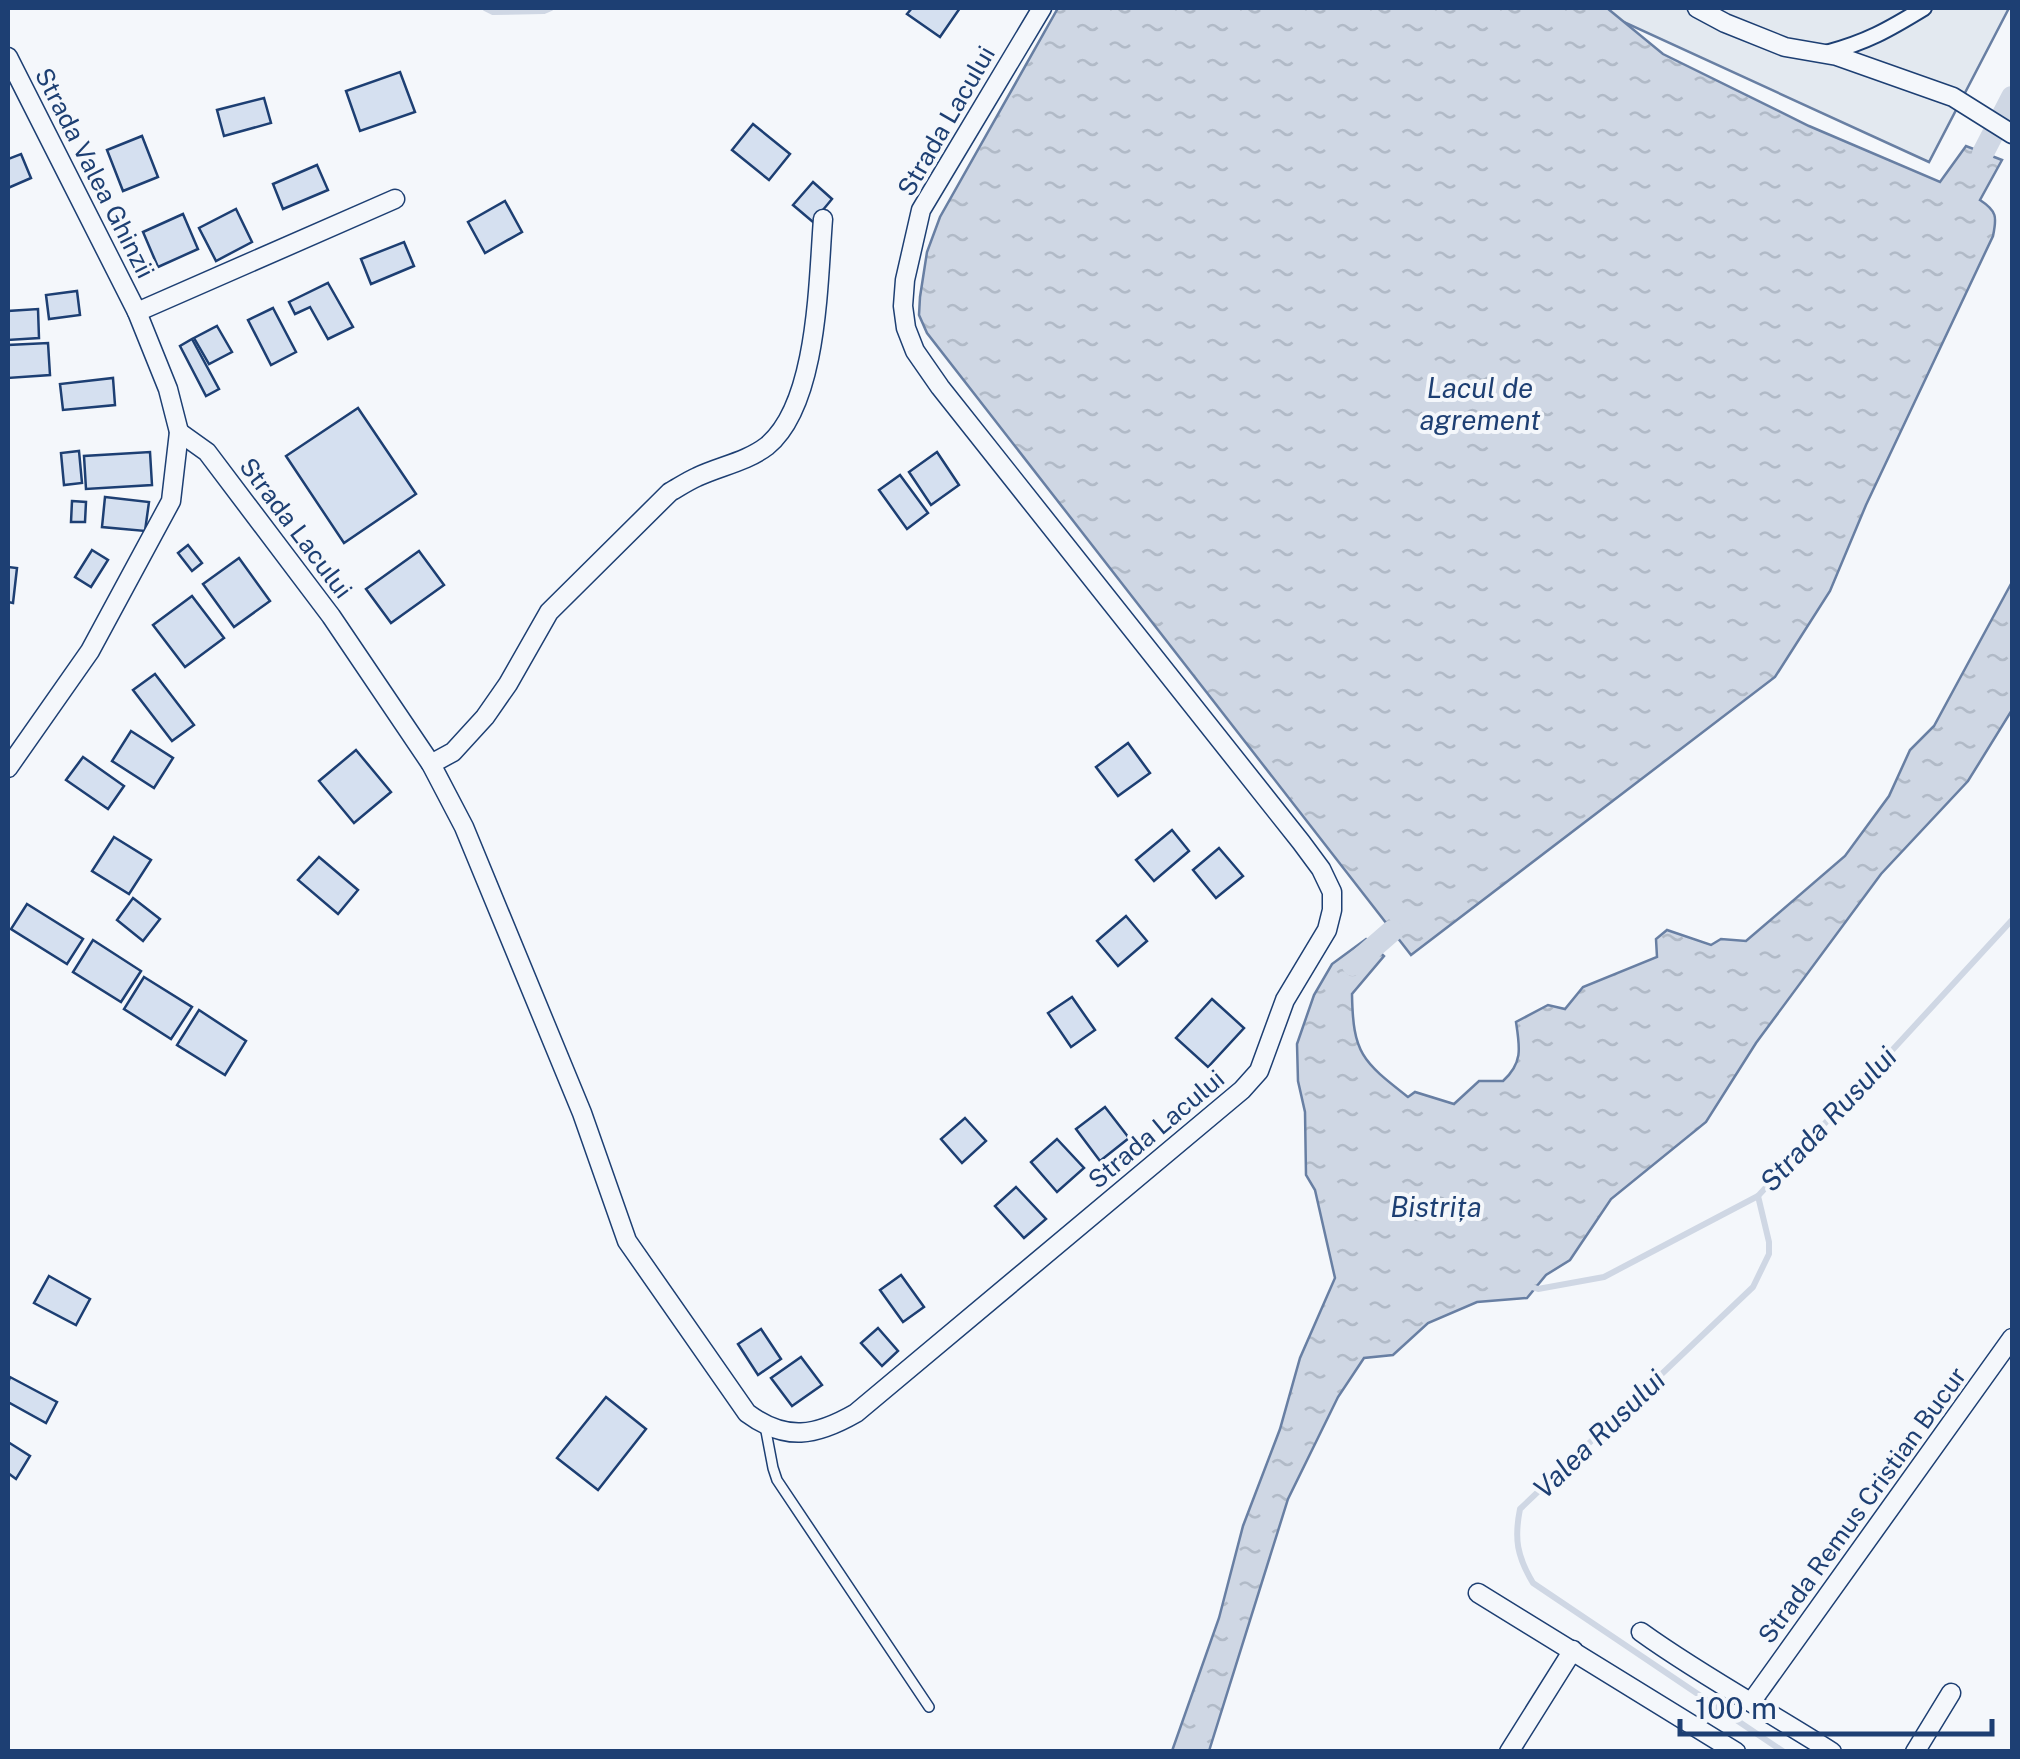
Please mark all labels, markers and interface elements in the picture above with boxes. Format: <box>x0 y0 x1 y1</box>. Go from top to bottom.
street label: Strada Lacului <box>891 41 1001 201</box>
street label: Strada Valea Ghinzii <box>29 63 161 283</box>
water label: Lacul de agrement <box>1419 371 1541 436</box>
street label: Strada Lacului <box>233 452 359 604</box>
water label: Strada Rusului <box>1752 1040 1903 1198</box>
street label: Strada Lacului <box>1082 1064 1230 1194</box>
water label: Bistrița <box>1390 1190 1482 1223</box>
street label: Strada Remus Cristian Bucur <box>1752 1361 1972 1649</box>
water label: Valea Rusului <box>1526 1363 1671 1505</box>
scale bar <box>1680 1674 1992 1736</box>
text: 100 m <box>1695 1690 1777 1726</box>

